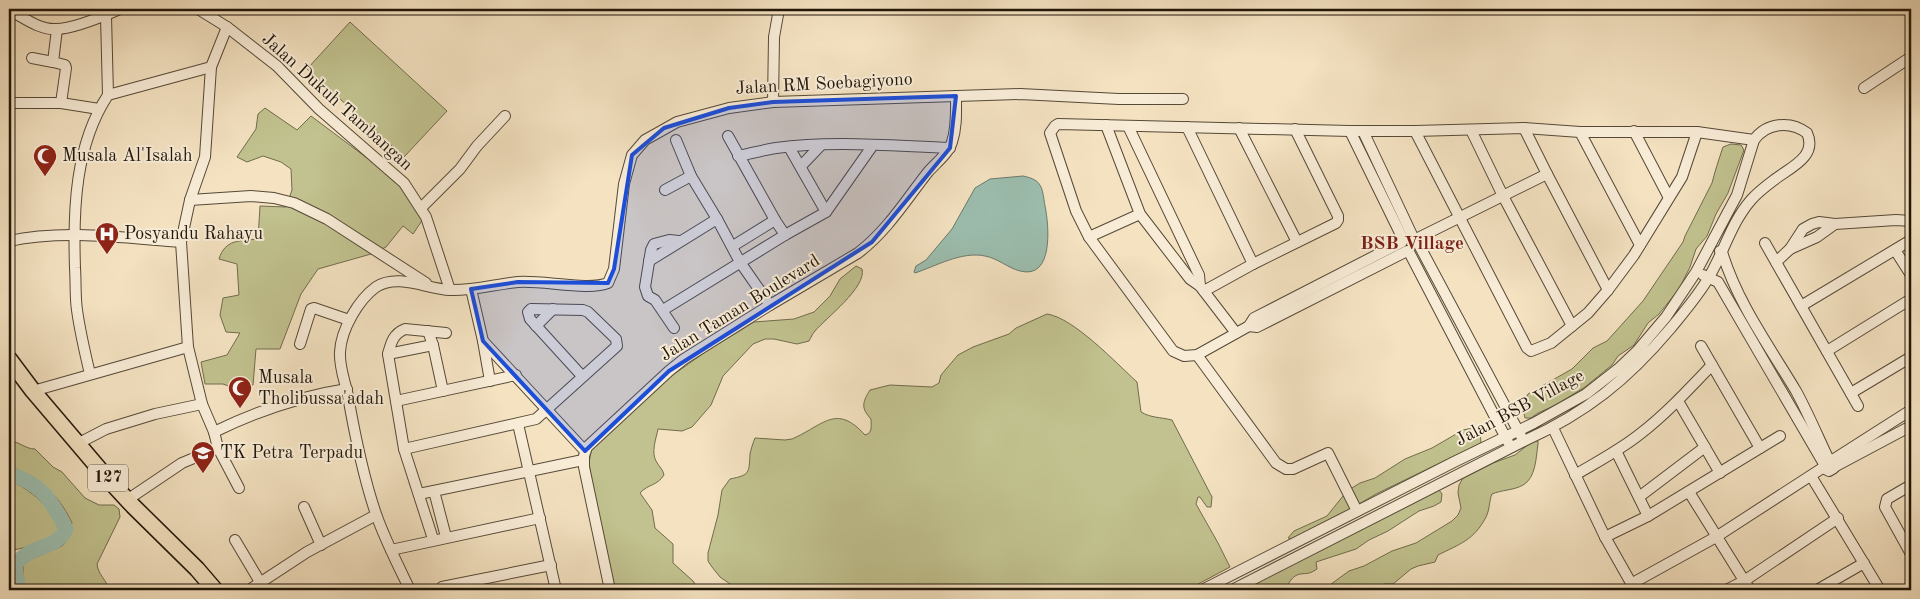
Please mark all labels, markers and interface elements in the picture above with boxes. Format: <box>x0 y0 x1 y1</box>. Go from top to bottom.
street label: Jalan Dukuh Tambangan <box>258 30 416 174</box>
street label: Jalan RM Soebagiyono <box>735 70 913 98</box>
mosque icon: Musala Al'Isalah <box>32 143 58 177</box>
place label: Musala Al'Isalah <box>62 147 193 165</box>
hospital icon: Posyandu Rahayu <box>94 221 120 255</box>
place label: Posyandu Rahayu <box>124 225 263 243</box>
district label: BSB Village <box>1360 235 1464 254</box>
street label: Jalan Taman Boulevard <box>657 251 823 365</box>
street label: Jalan BSB Village <box>1453 367 1587 449</box>
place label: Musala Tholibussa'adah <box>258 369 384 408</box>
mosque icon: Musala Tholibussa'adah <box>227 375 253 409</box>
school or university icon: TK Petra Terpadu <box>190 440 216 474</box>
place label: TK Petra Terpadu <box>220 444 364 462</box>
road number: 127 <box>88 464 128 492</box>

